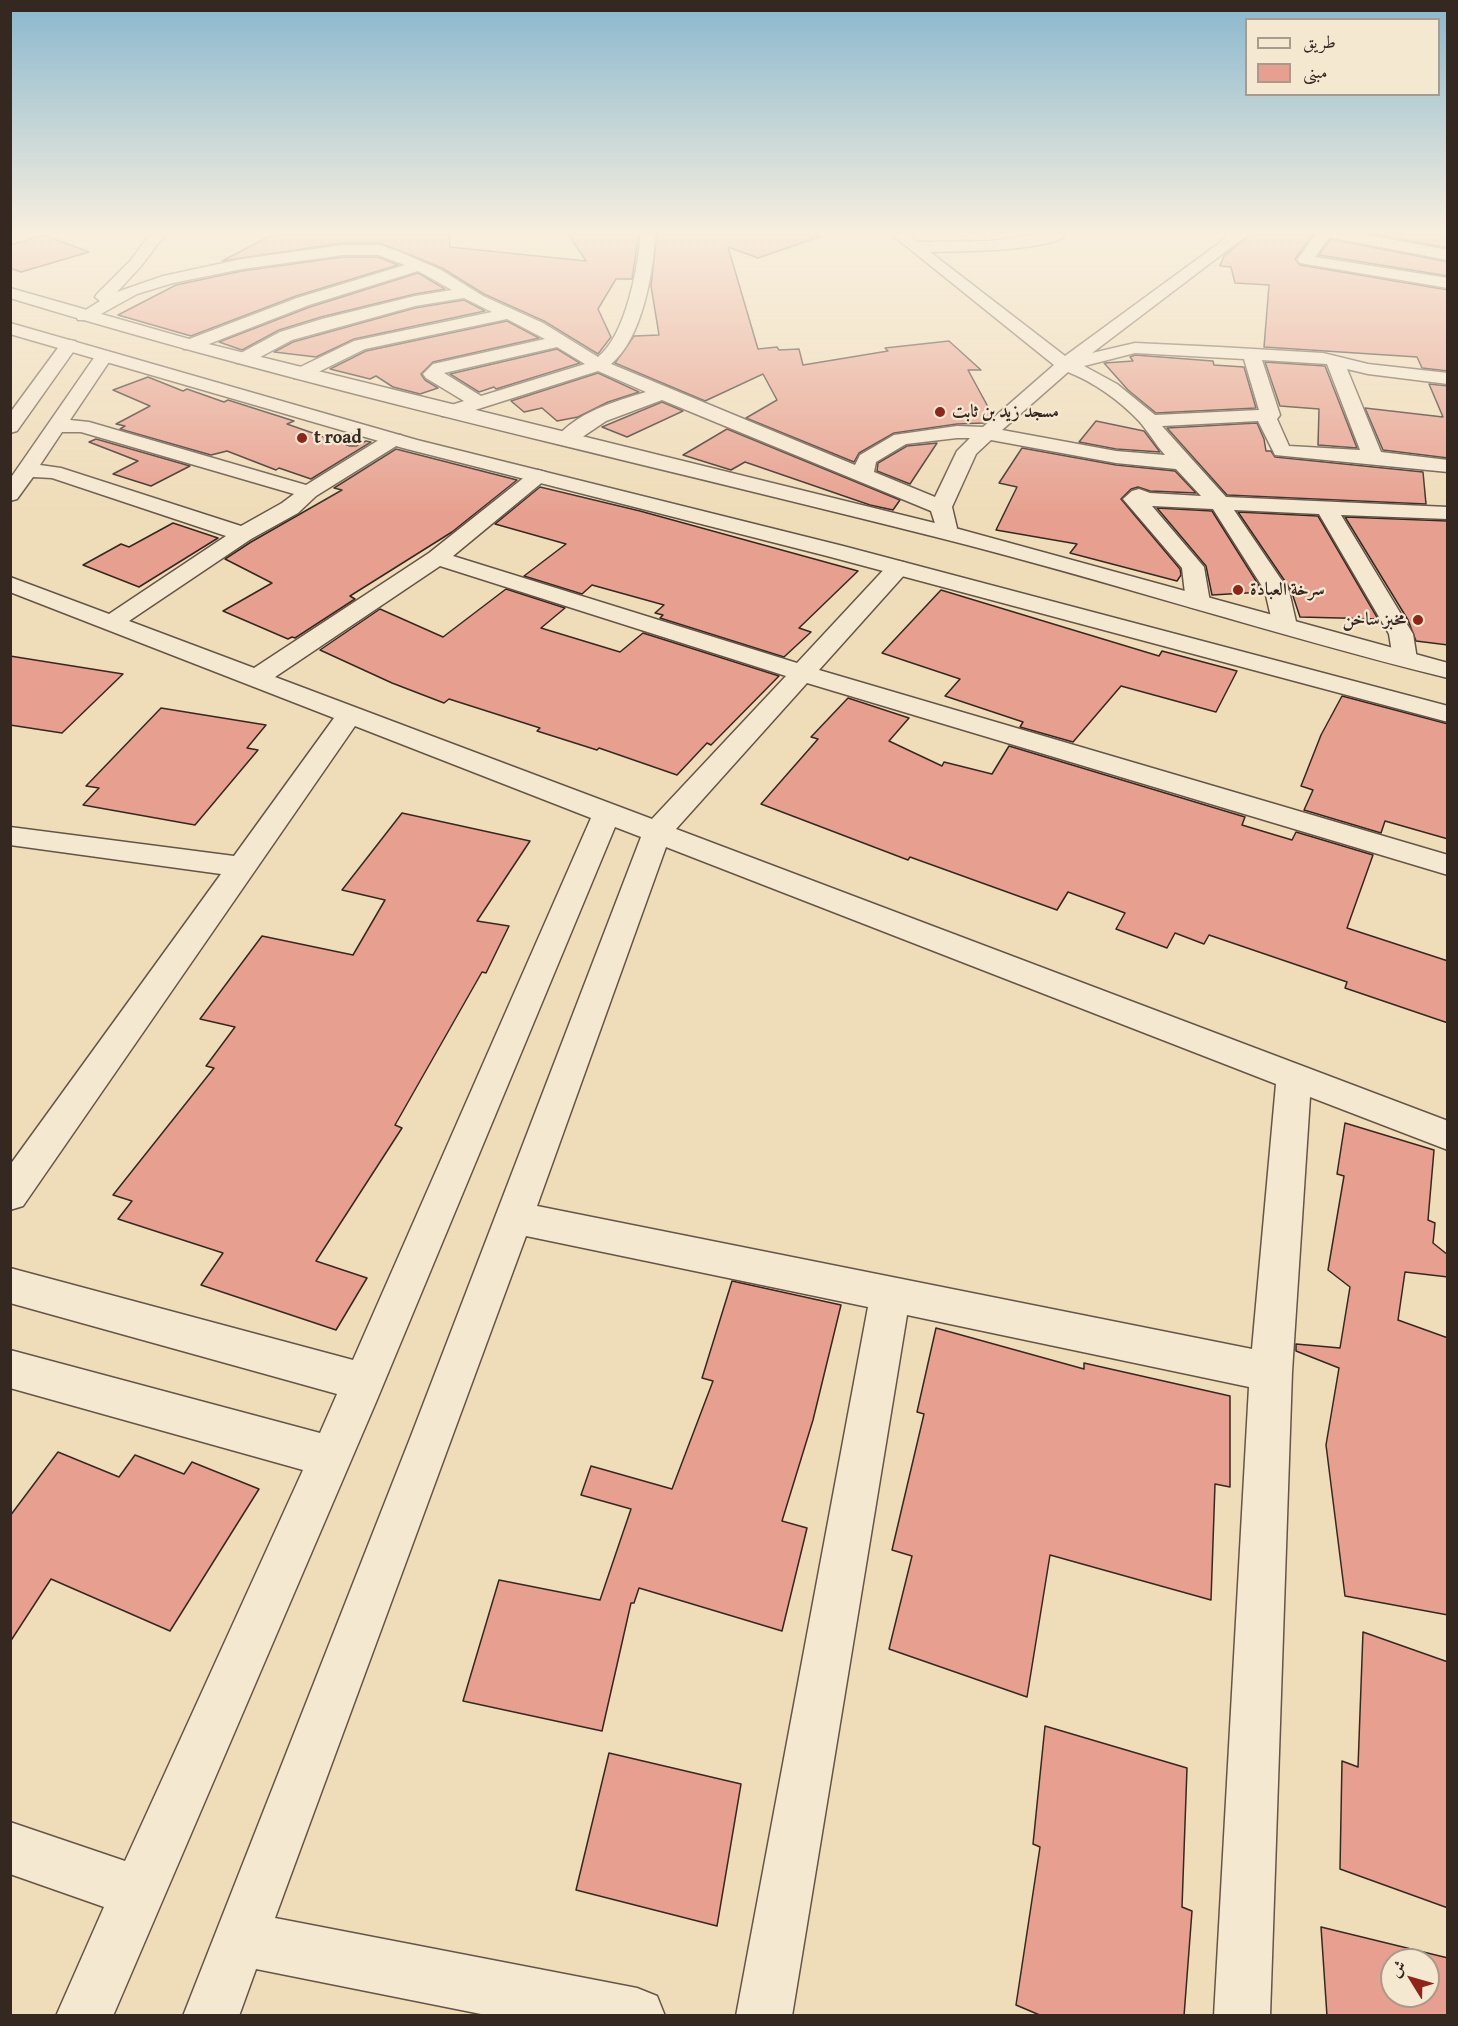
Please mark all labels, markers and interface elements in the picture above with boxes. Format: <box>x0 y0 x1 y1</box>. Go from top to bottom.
legend <box>1245 18 1440 96</box>
text: طريق <box>1303 28 1336 55</box>
text: مبنى <box>1303 58 1328 85</box>
place label: مسجد زيد بن ثابت <box>952 401 1059 423</box>
marker: مسجد زيد بن ثابت <box>933 405 947 419</box>
place label: t road <box>314 427 362 449</box>
marker: t road <box>295 431 309 445</box>
place label: سرخة العبادة <box>1250 579 1325 601</box>
marker: سرخة العبادة <box>1231 583 1245 597</box>
place label: مخبز ساخن <box>1342 609 1406 631</box>
marker: مخبز ساخن <box>1411 613 1425 627</box>
north arrow <box>1380 1948 1440 2008</box>
text: ش <box>1383 1955 1412 1982</box>

